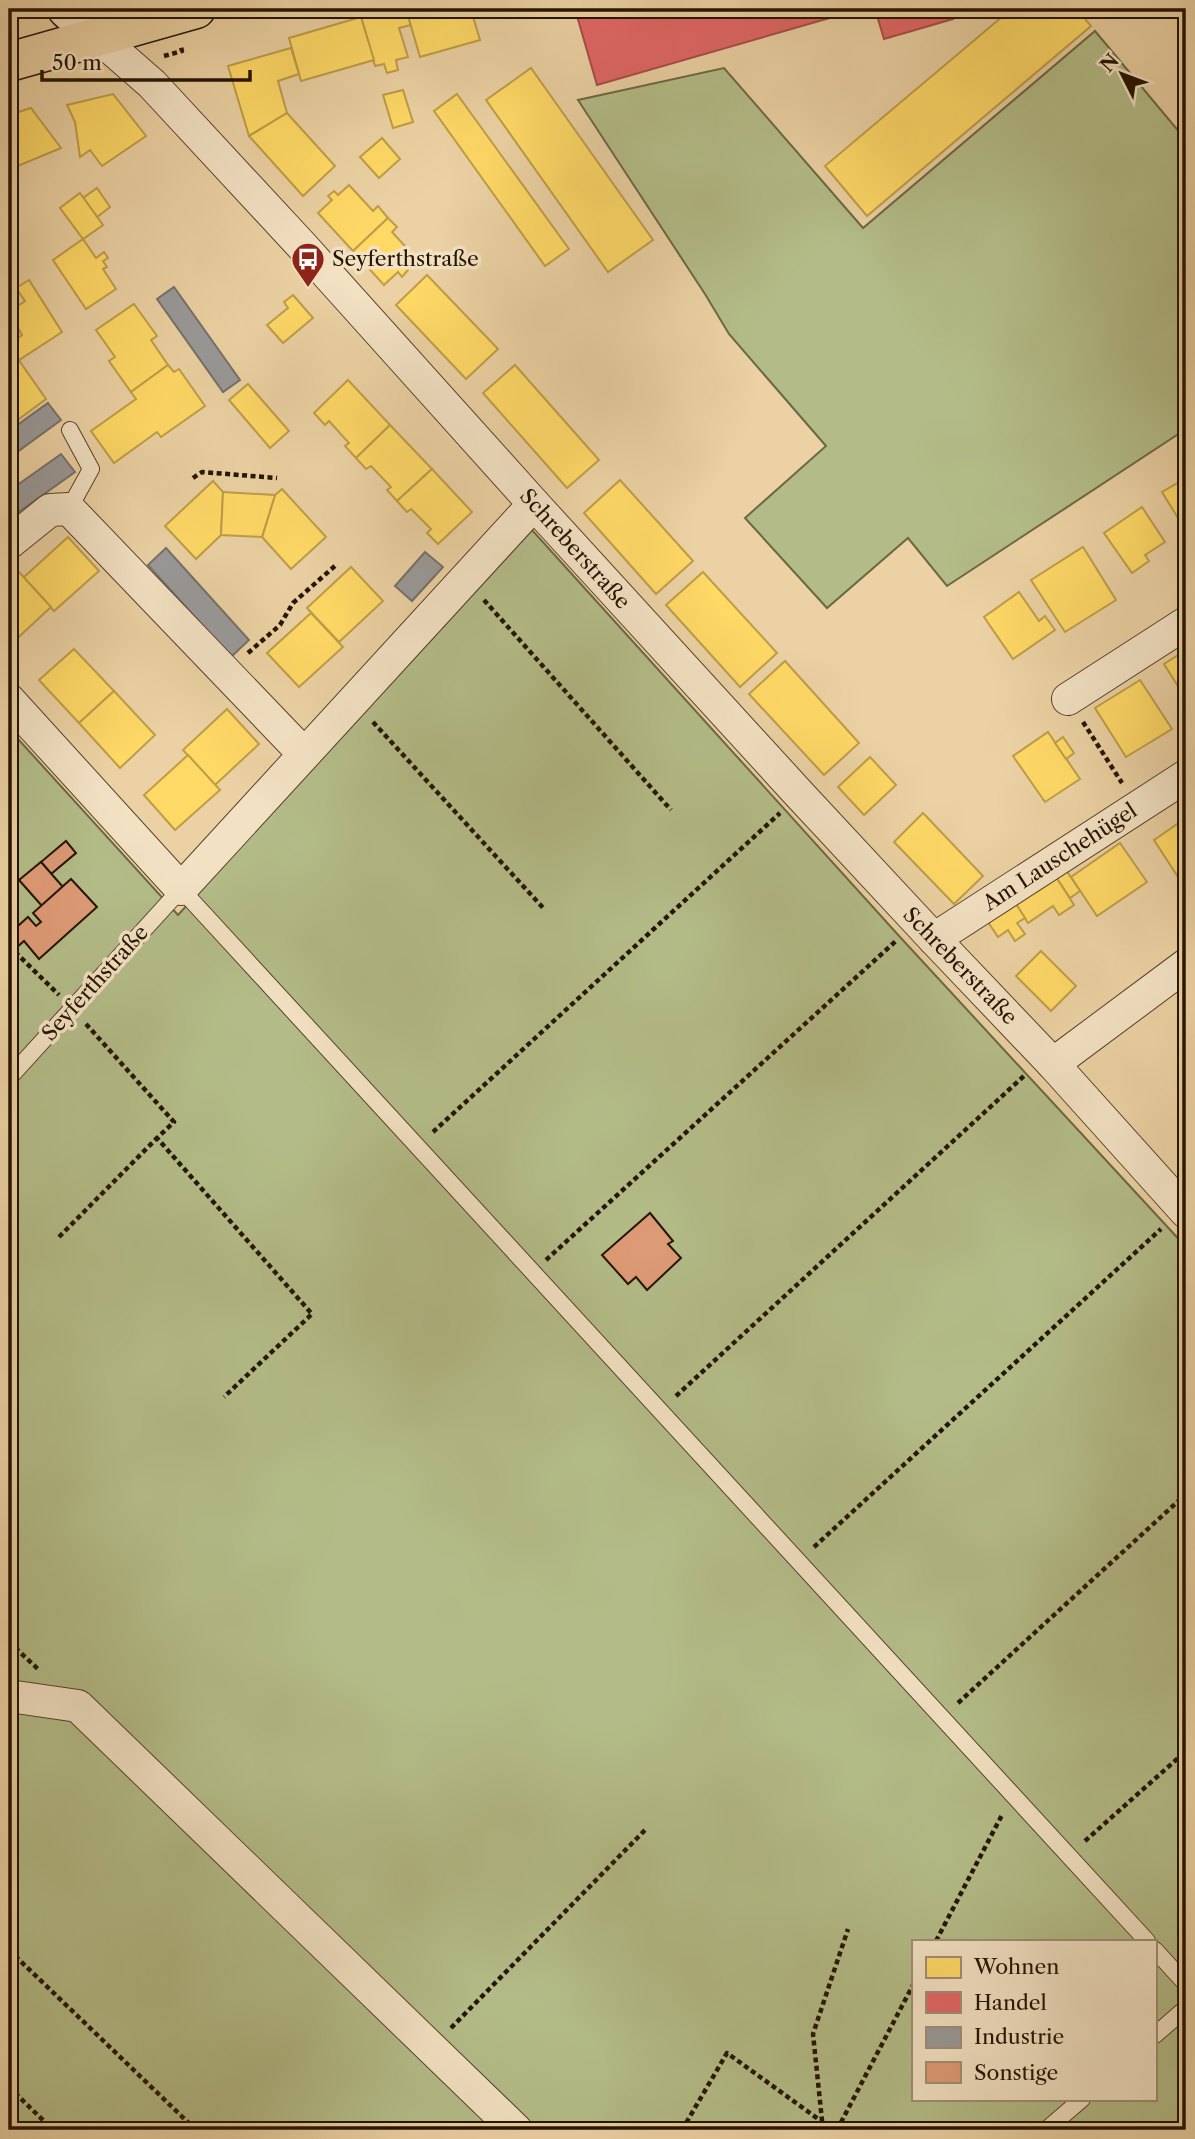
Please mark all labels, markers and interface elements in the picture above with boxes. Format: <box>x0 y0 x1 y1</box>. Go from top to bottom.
scale bar <box>42 38 250 82</box>
north arrow <box>1086 38 1156 108</box>
text: N <box>1096 49 1124 77</box>
text: 50 m <box>52 50 102 75</box>
bus stop icon: Seyferthstraße <box>289 240 327 289</box>
place label: Seyferthstraße <box>332 246 479 271</box>
street label: Schreberstraße <box>515 483 636 614</box>
street label: Am Lauschehügel <box>977 798 1141 916</box>
street label: Schreberstraße <box>898 902 1022 1029</box>
street label: Seyferthstraße <box>36 920 153 1046</box>
legend <box>912 1940 1156 2100</box>
text: Wohnen <box>973 1954 1059 1979</box>
text: Handel <box>974 1990 1047 2015</box>
text: Industrie <box>974 2024 1064 2049</box>
text: Sonstige <box>974 2060 1058 2085</box>

